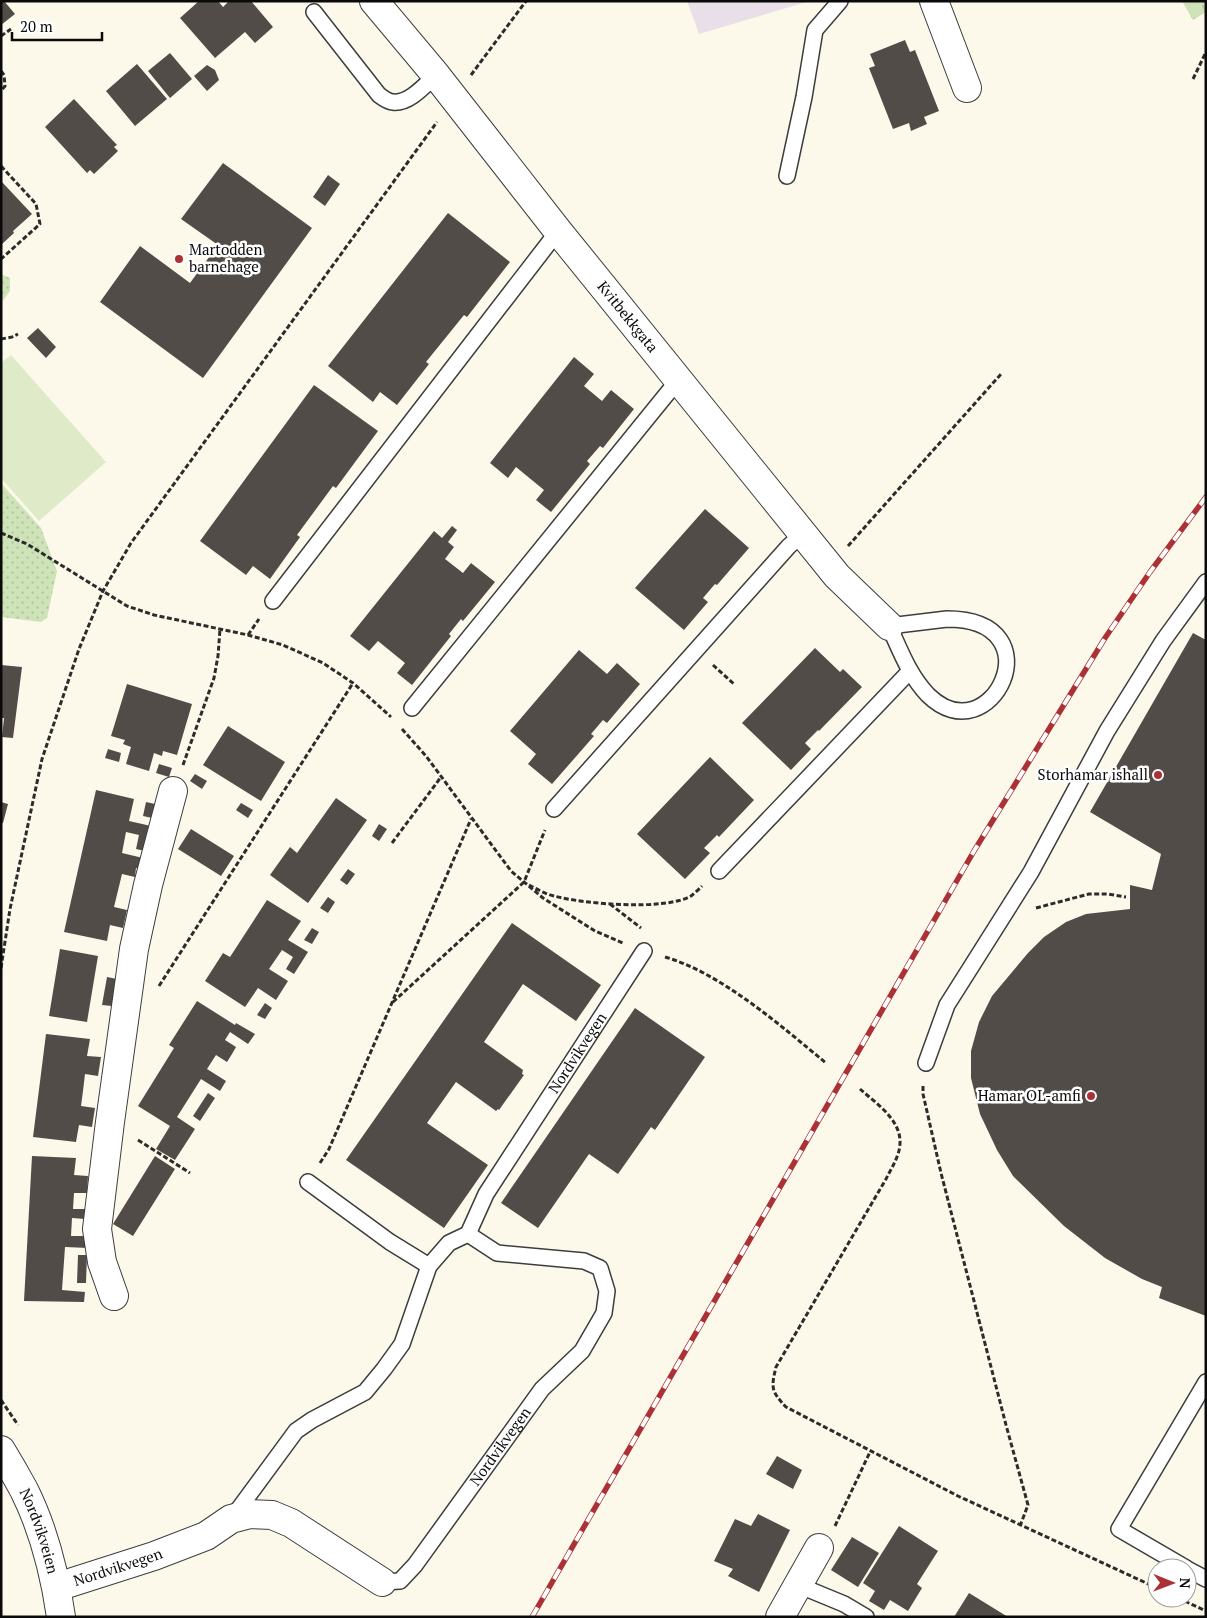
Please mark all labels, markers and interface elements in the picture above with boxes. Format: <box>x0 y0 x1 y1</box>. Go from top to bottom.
scale bar <box>12 10 102 42</box>
text: 20 m <box>20 16 53 36</box>
place label: Martodden barnehage <box>189 239 262 276</box>
marker: Martodden barnehage <box>173 253 185 265</box>
street label: Kvitbekkgata <box>593 276 663 356</box>
place label: Storhamar ishall <box>1038 764 1148 784</box>
marker: Storhamar ishall <box>1152 769 1164 781</box>
street label: Nordvikvegen <box>543 1008 610 1097</box>
place label: Hamar OL-amfi <box>978 1085 1081 1105</box>
marker: Hamar OL-amfi <box>1085 1090 1097 1102</box>
street label: Nordvikvegen <box>464 1403 535 1489</box>
street label: Nordvikveien <box>16 1485 64 1576</box>
street label: Nordvikvegen <box>71 1543 165 1590</box>
north arrow <box>1147 1558 1197 1608</box>
text: N <box>1176 1578 1195 1589</box>

